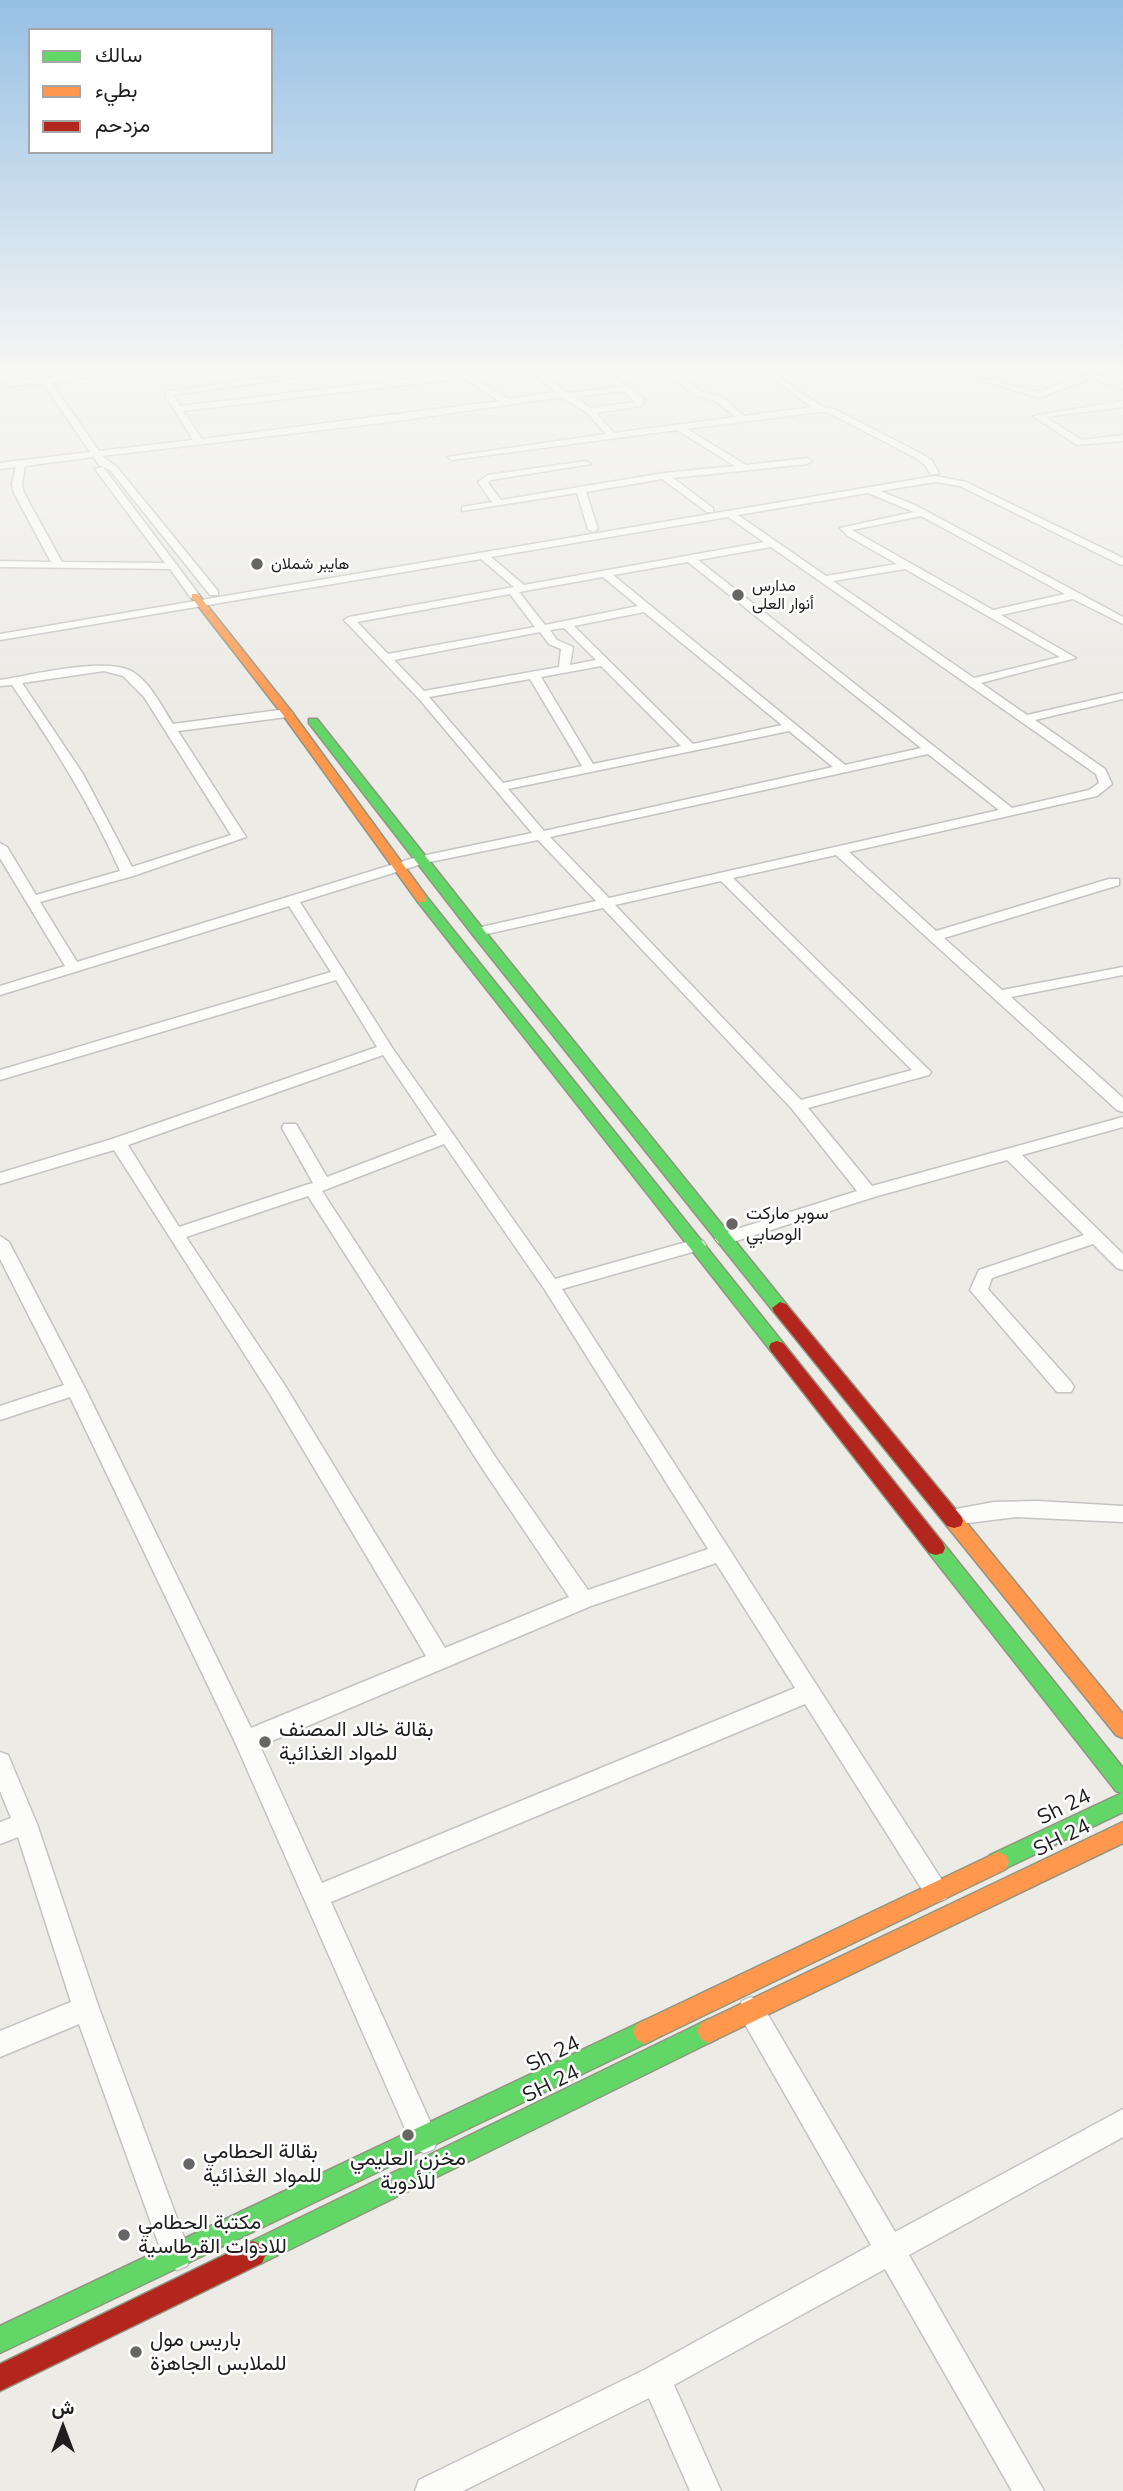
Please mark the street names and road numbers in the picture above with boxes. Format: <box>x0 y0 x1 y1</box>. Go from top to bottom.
street label: Sh 24 <box>1033 1783 1095 1831</box>
street label: SH 24 <box>1030 1814 1094 1862</box>
street label: Sh 24 <box>522 2030 584 2078</box>
street label: SH 24 <box>519 2060 583 2108</box>

